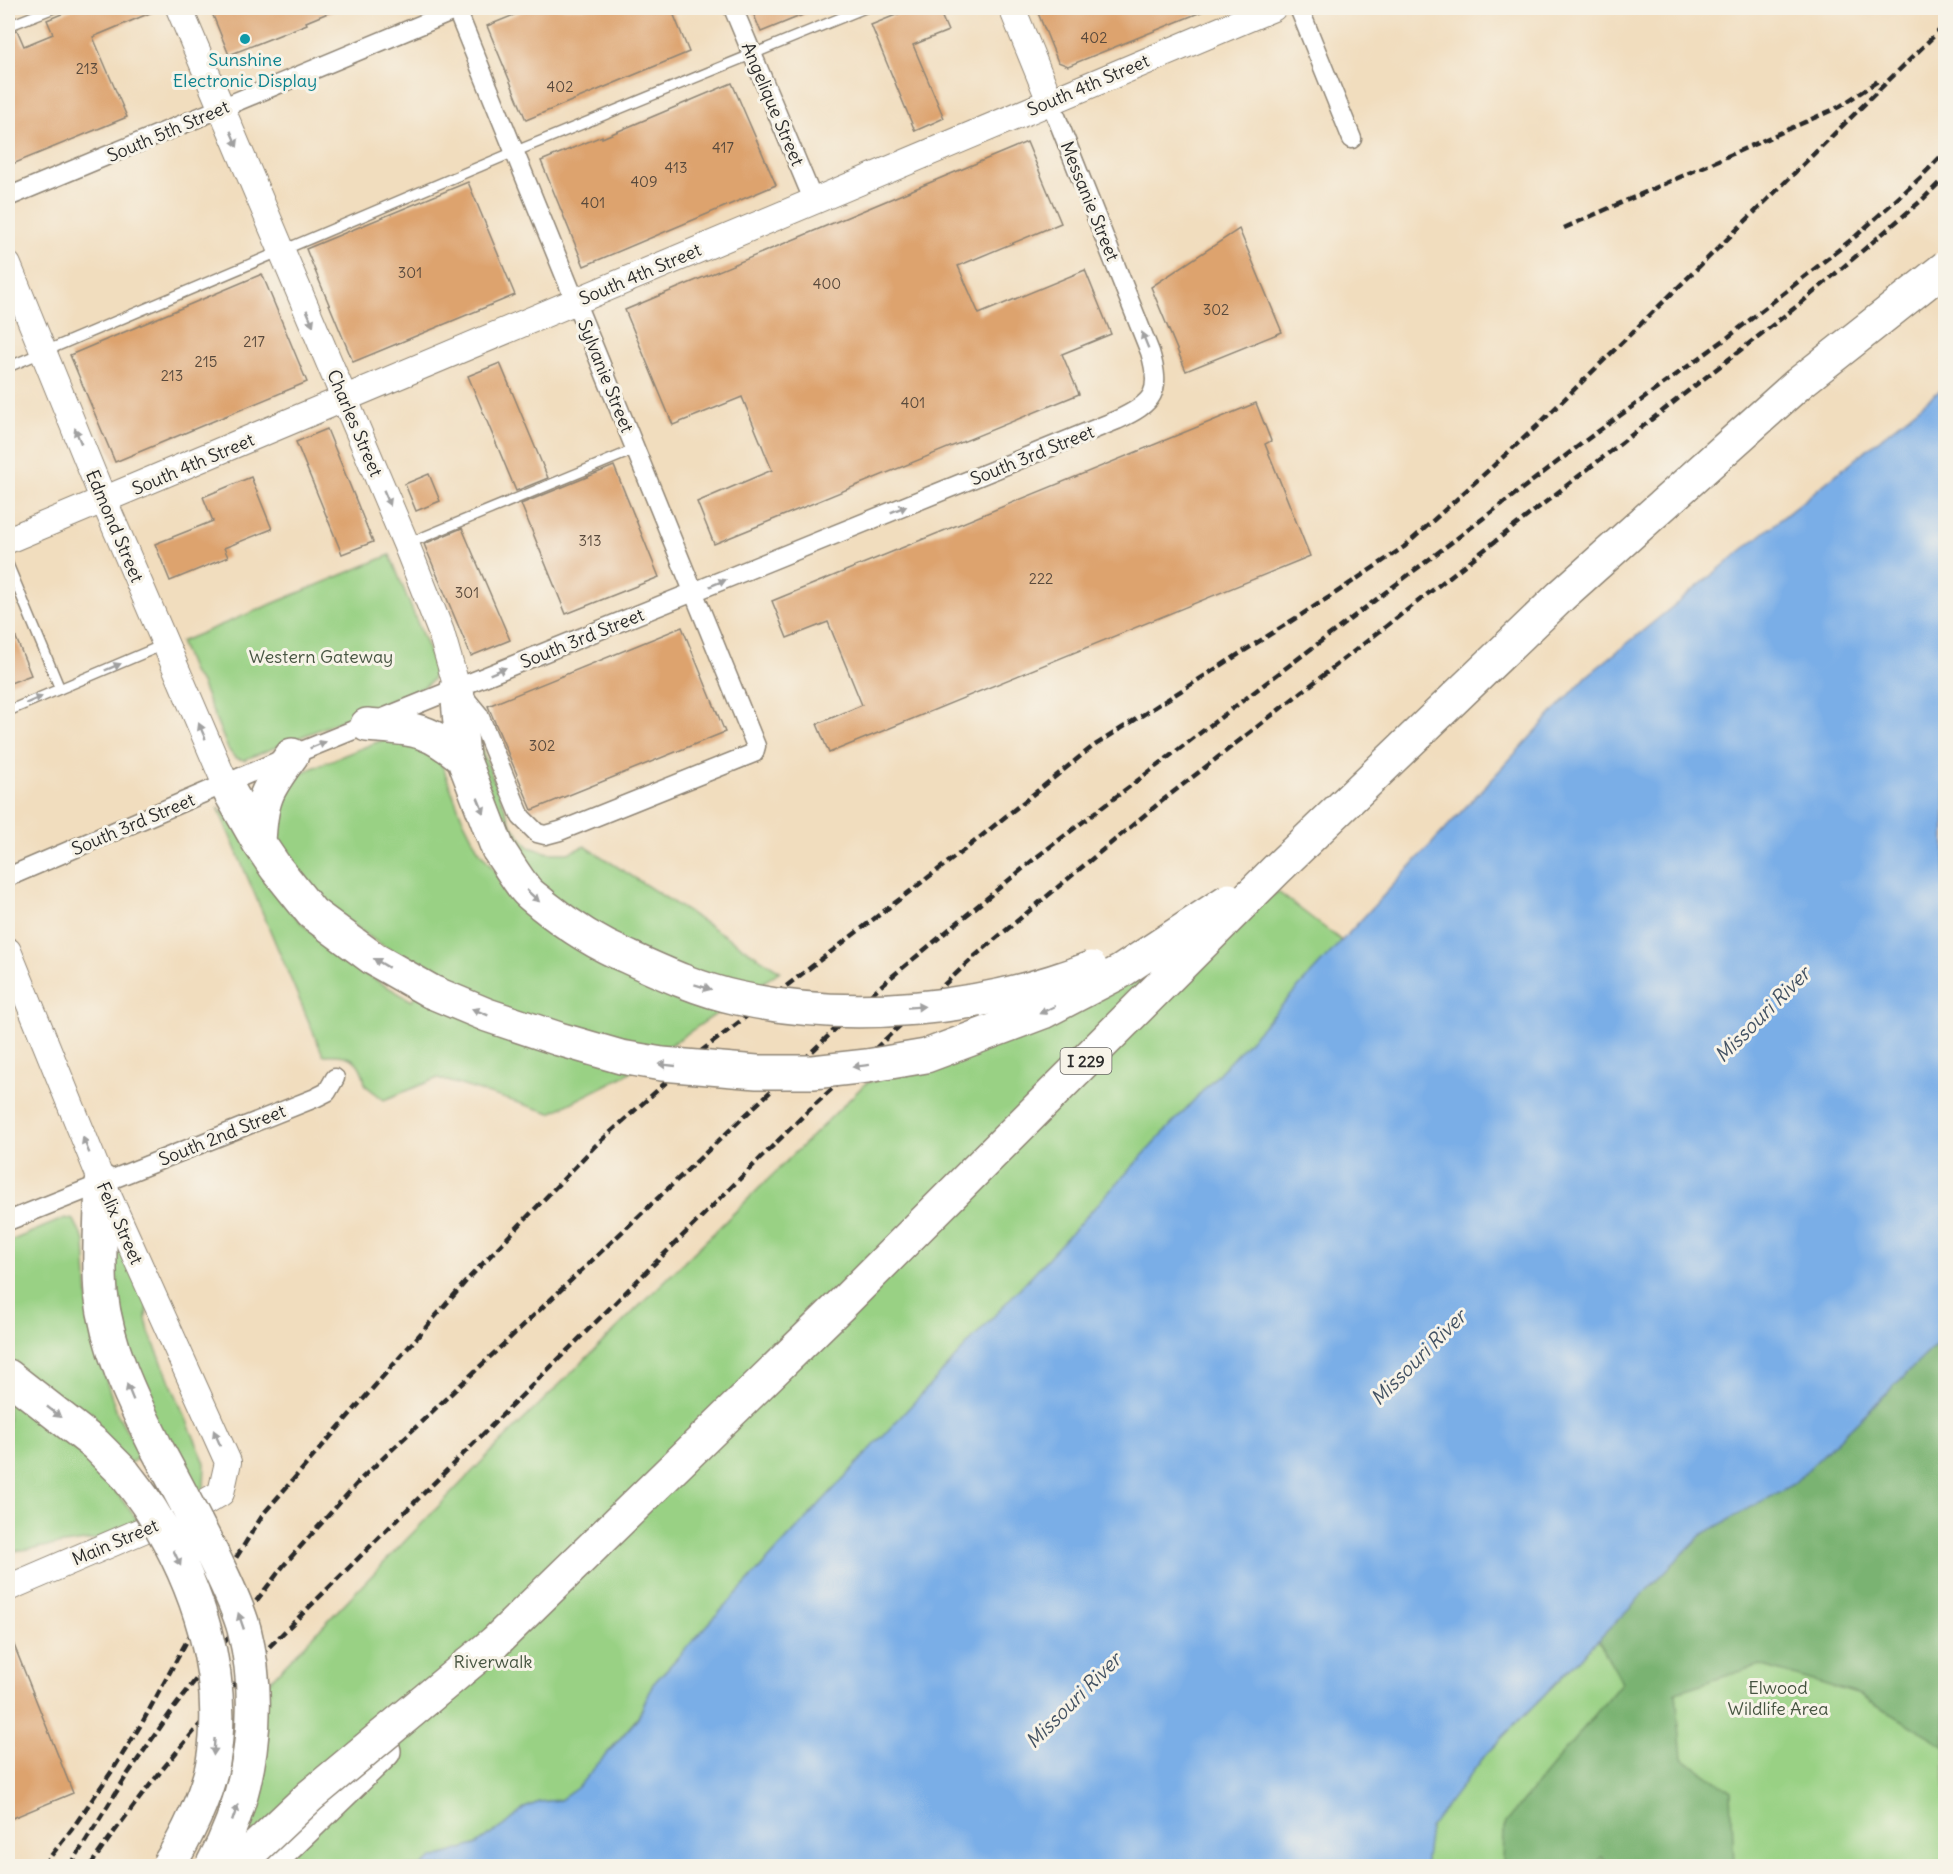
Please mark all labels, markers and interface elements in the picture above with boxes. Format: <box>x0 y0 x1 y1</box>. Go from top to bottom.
house number: 402 <box>1081 28 1107 47</box>
marker: Sunshine Electronic Display <box>238 32 252 46</box>
street label: Angelique Street <box>737 39 809 169</box>
place label: Sunshine Electronic Display <box>173 48 317 92</box>
street label: South 4th Street <box>1023 49 1153 121</box>
house number: 213 <box>76 59 98 78</box>
house number: 402 <box>547 77 573 96</box>
street label: South 5th Street <box>103 95 233 167</box>
one-way arrow <box>229 130 239 148</box>
house number: 417 <box>712 138 734 157</box>
street label: Messanie Street <box>1055 138 1125 264</box>
house number: 413 <box>665 158 688 177</box>
house number: 409 <box>630 172 658 191</box>
house number: 401 <box>581 193 605 212</box>
street label: South 4th Street <box>575 238 705 310</box>
house number: 301 <box>398 263 422 282</box>
house number: 400 <box>813 274 841 293</box>
house number: 302 <box>1203 300 1229 319</box>
one-way arrow <box>305 310 315 328</box>
street label: Sylvanie Street <box>573 316 639 436</box>
one-way arrow <box>1140 330 1150 348</box>
house number: 217 <box>243 332 265 351</box>
house number: 215 <box>195 352 217 371</box>
house number: 213 <box>161 366 183 385</box>
street label: Charles Street <box>322 366 388 480</box>
house number: 401 <box>901 393 925 412</box>
street label: South 3rd Street <box>967 420 1097 490</box>
one-way arrow <box>72 426 82 444</box>
street label: South 4th Street <box>128 428 258 500</box>
street label: Edmond Street <box>81 466 149 586</box>
one-way arrow <box>382 489 392 507</box>
one-way arrow <box>890 504 908 514</box>
house number: 313 <box>579 531 601 550</box>
house number: 222 <box>1029 569 1053 588</box>
one-way arrow <box>710 578 728 588</box>
house number: 301 <box>455 583 479 602</box>
street label: South 3rd Street <box>517 603 647 673</box>
park label: Western Gateway <box>249 645 393 668</box>
one-way arrow <box>104 662 121 671</box>
one-way arrow <box>490 666 508 676</box>
one-way arrow <box>25 695 43 705</box>
one-way arrow <box>198 723 207 740</box>
house number: 302 <box>529 736 555 755</box>
one-way arrow <box>309 740 327 750</box>
street label: South 3rd Street <box>68 788 198 860</box>
one-way arrow <box>476 797 486 815</box>
one-way arrow <box>525 889 540 903</box>
one-way arrow <box>373 957 389 968</box>
water label: Missouri River <box>1709 959 1817 1067</box>
one-way arrow <box>694 983 712 993</box>
one-way arrow <box>907 1002 926 1012</box>
one-way arrow <box>1038 1005 1055 1014</box>
one-way arrow <box>470 1007 488 1017</box>
road number: I 229 <box>1060 1048 1112 1074</box>
one-way arrow <box>657 1060 676 1070</box>
one-way arrow <box>852 1062 871 1071</box>
street label: South 2nd Street <box>155 1099 289 1171</box>
one-way arrow <box>81 1135 91 1153</box>
street label: Felix Street <box>92 1178 148 1268</box>
water label: Missouri River <box>1365 1302 1473 1410</box>
one-way arrow <box>125 1383 134 1401</box>
one-way arrow <box>46 1406 61 1418</box>
one-way arrow <box>213 1429 222 1446</box>
street label: Main Street <box>68 1514 162 1570</box>
one-way arrow <box>172 1550 181 1567</box>
one-way arrow <box>235 1612 245 1630</box>
water label: Missouri River <box>1020 1645 1128 1753</box>
park label: Riverwalk <box>454 1650 532 1673</box>
park label: Elwood Wildlife Area <box>1728 1676 1828 1720</box>
one-way arrow <box>209 1737 219 1756</box>
one-way arrow <box>230 1804 240 1822</box>

